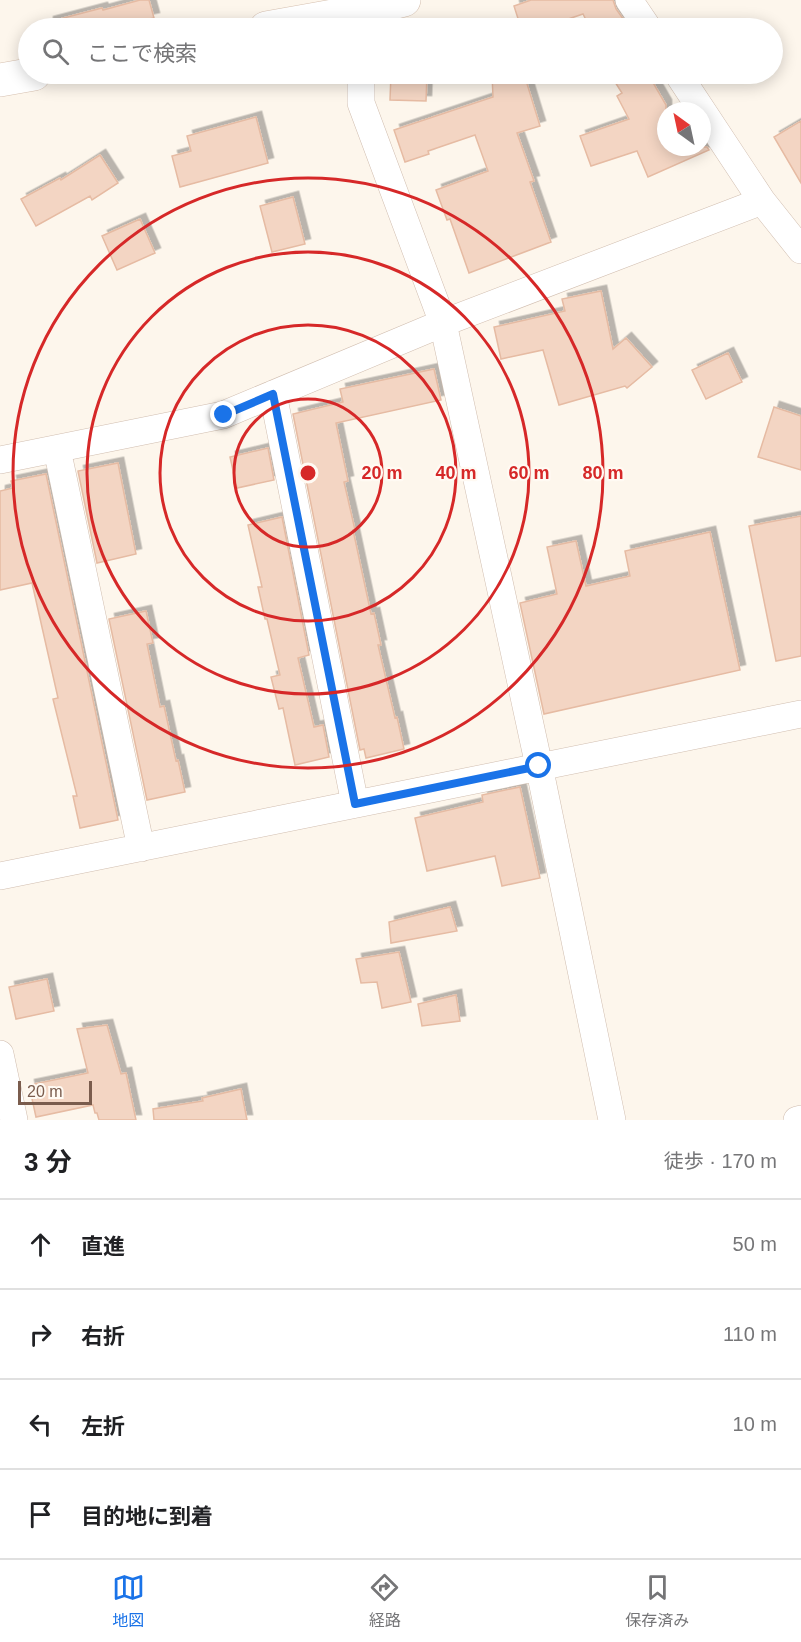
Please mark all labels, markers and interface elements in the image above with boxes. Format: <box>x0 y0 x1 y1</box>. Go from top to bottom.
search box <box>18 18 783 84</box>
icon: search <box>39 35 72 68</box>
text: ここで検索 <box>87 41 197 66</box>
north arrow <box>657 102 711 156</box>
route end <box>210 401 236 427</box>
centre of rings <box>298 463 318 483</box>
text: 20 m <box>361 463 403 483</box>
text: 40 m <box>435 463 477 483</box>
text: 60 m <box>508 463 550 483</box>
text: 80 m <box>582 463 624 483</box>
route start <box>525 752 551 778</box>
scale bar <box>18 1078 92 1106</box>
text: 20 m <box>27 1083 63 1100</box>
text: 3 分 <box>24 1147 72 1177</box>
text: 徒歩 · 170 m <box>664 1150 777 1172</box>
icon: ahead <box>24 1228 57 1261</box>
text: 50 m <box>733 1233 777 1255</box>
text: 直進 <box>81 1234 125 1259</box>
icon: right <box>24 1318 57 1351</box>
text: 110 m <box>723 1323 777 1345</box>
text: 右折 <box>81 1324 125 1349</box>
icon: left <box>24 1408 57 1441</box>
text: 10 m <box>733 1413 777 1435</box>
text: 左折 <box>81 1414 125 1439</box>
icon: arrive <box>24 1498 57 1531</box>
text: 目的地に到着 <box>81 1504 213 1529</box>
tab: 地図 <box>112 1571 145 1631</box>
tab: 経路 <box>368 1571 401 1631</box>
tab: 保存済み <box>625 1571 689 1631</box>

